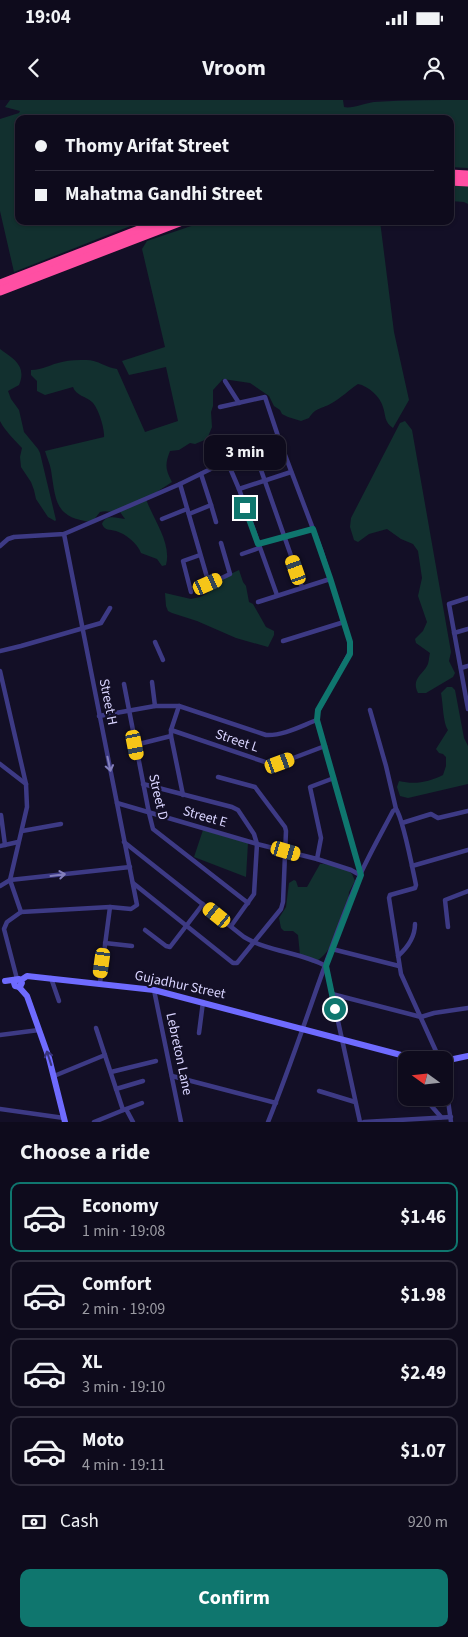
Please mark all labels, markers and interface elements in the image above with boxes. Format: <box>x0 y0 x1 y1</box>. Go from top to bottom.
text: 19:04 <box>25 4 71 31</box>
text: Vroom <box>202 52 266 84</box>
icon: back <box>20 54 48 82</box>
icon: person <box>420 54 448 82</box>
text: Thomy Arifat Street <box>65 133 229 160</box>
text: Mahatma Gandhi Street <box>65 181 263 208</box>
callout: 3 min <box>204 436 286 470</box>
text: 3 min <box>226 441 264 463</box>
route end <box>234 497 256 519</box>
car <box>284 553 307 587</box>
car <box>191 571 224 597</box>
street label: Street H <box>94 677 122 727</box>
street label: Street L <box>213 724 262 758</box>
car <box>124 729 145 761</box>
car <box>263 751 296 775</box>
one-way arrow <box>105 755 114 771</box>
street label: Street D <box>143 772 173 822</box>
street label: Street E <box>180 801 230 833</box>
car <box>269 840 302 862</box>
one-way arrow <box>50 870 66 880</box>
car <box>200 900 233 930</box>
car <box>92 947 111 979</box>
street label: Gujadhur Street <box>133 966 228 1004</box>
route start <box>324 998 346 1020</box>
street label: Lebreton Lane <box>160 1011 198 1097</box>
one-way arrow <box>43 1050 53 1066</box>
north arrow <box>398 1051 452 1106</box>
map controls <box>398 1051 453 1106</box>
text: Choose a ride <box>20 1136 150 1168</box>
text: Economy <box>82 1193 159 1220</box>
icon: car <box>22 1195 67 1240</box>
text: $1.46 <box>400 1204 446 1231</box>
text: 1 min · 19:08 <box>82 1220 165 1242</box>
text: Comfort <box>82 1271 152 1298</box>
icon: car <box>22 1273 67 1318</box>
text: $1.98 <box>400 1282 446 1309</box>
text: 2 min · 19:09 <box>82 1298 165 1320</box>
text: XL <box>82 1349 103 1376</box>
icon: car <box>22 1351 67 1396</box>
text: $2.49 <box>400 1360 446 1387</box>
text: 3 min · 19:10 <box>82 1376 165 1398</box>
text: Moto <box>82 1427 124 1454</box>
icon: car <box>22 1429 67 1474</box>
text: $1.07 <box>400 1438 446 1465</box>
text: 4 min · 19:11 <box>82 1454 165 1476</box>
icon: cash <box>20 1508 48 1536</box>
text: Cash <box>60 1508 99 1535</box>
text: 920 m <box>408 1511 448 1533</box>
button: Confirm <box>20 1569 448 1627</box>

